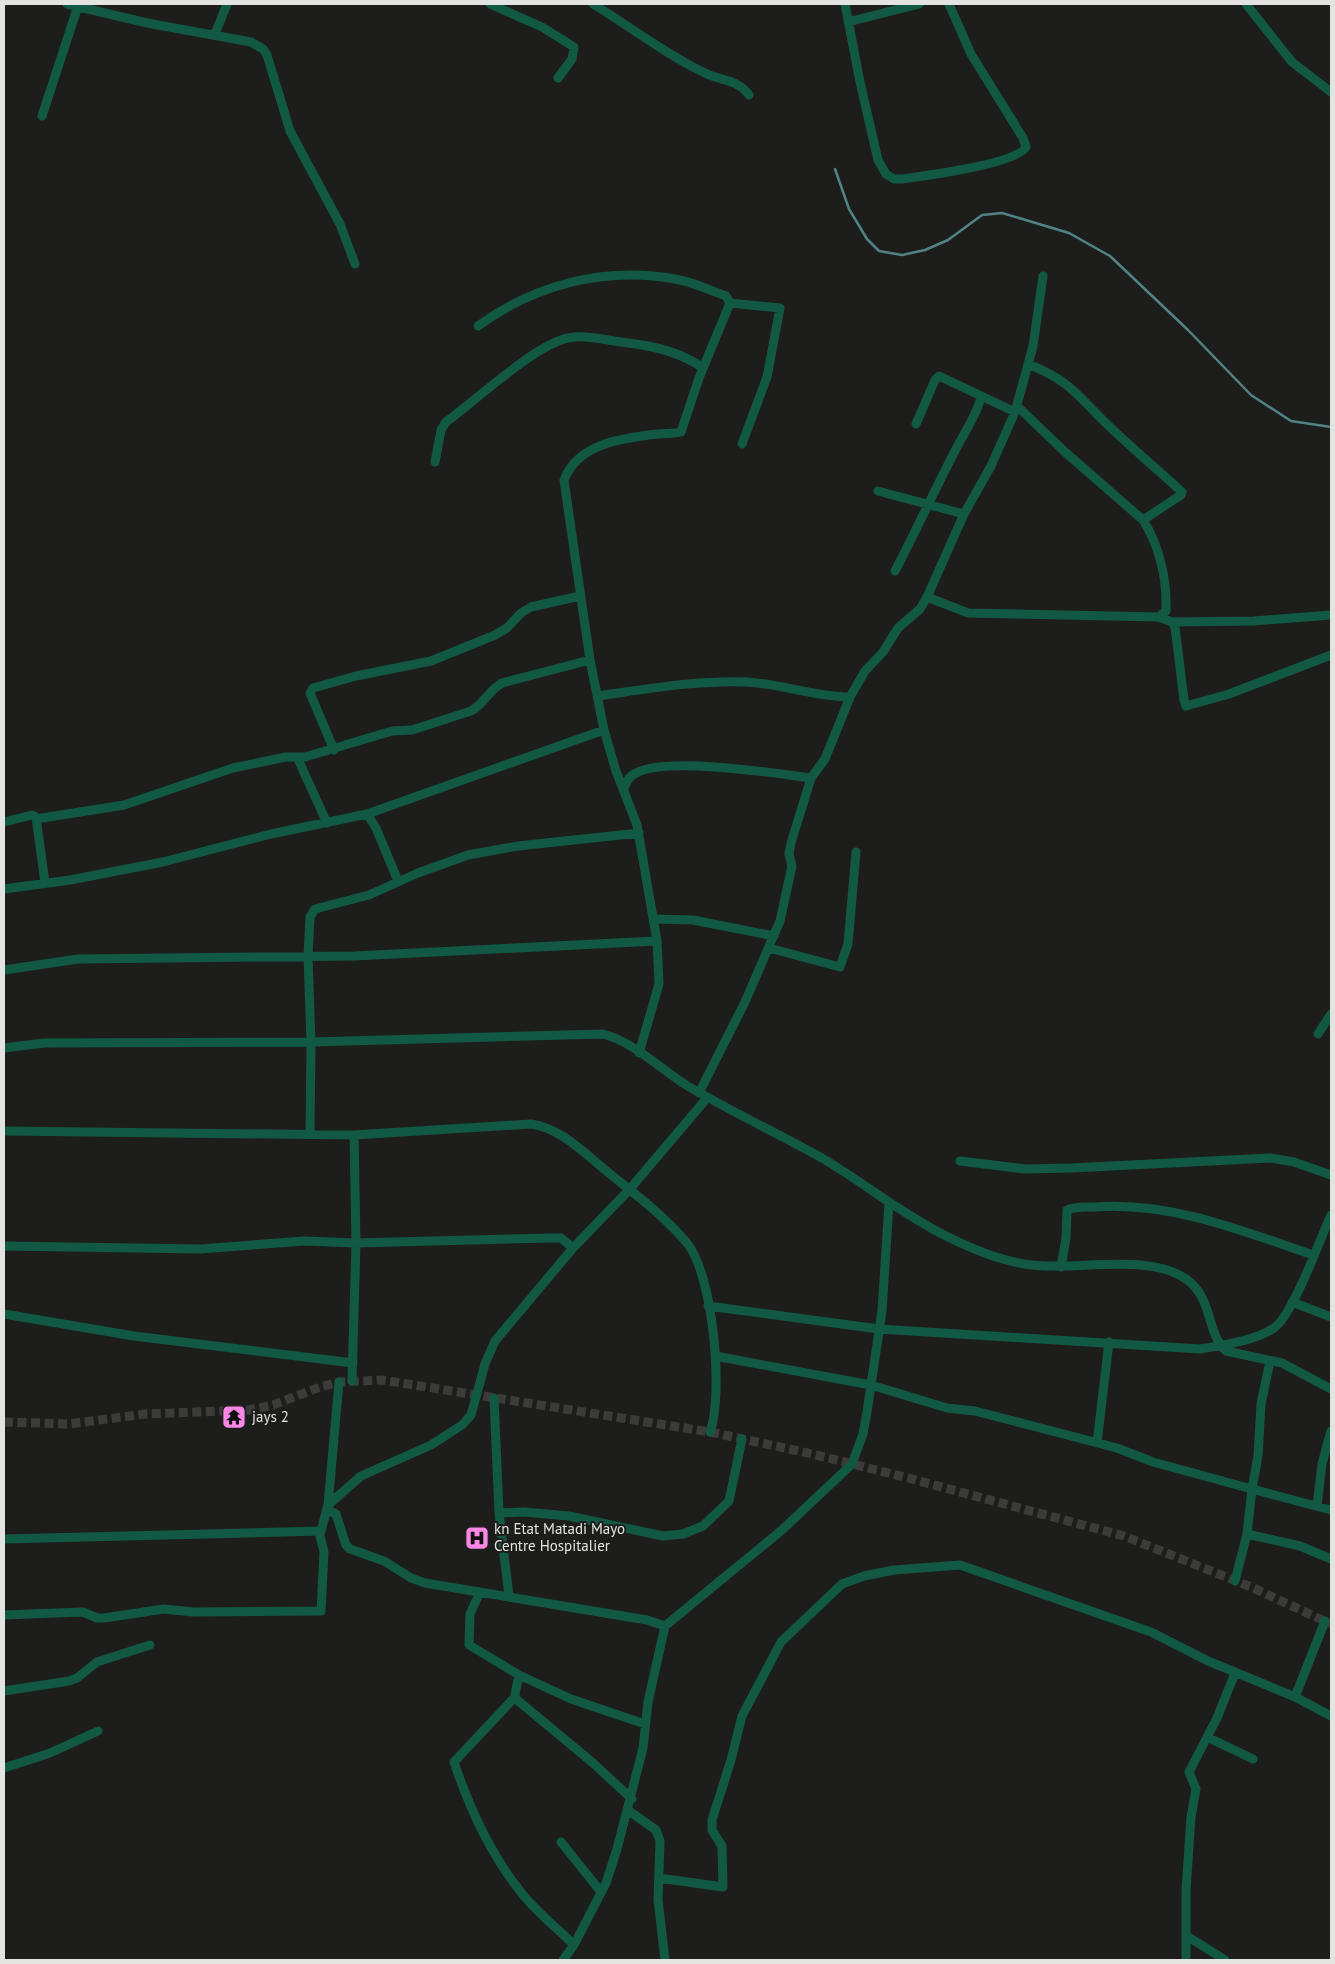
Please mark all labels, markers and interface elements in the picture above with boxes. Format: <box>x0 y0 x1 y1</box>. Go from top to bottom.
temple icon: jays 2 <box>221 1404 247 1430</box>
place label: jays 2 <box>252 1407 289 1426</box>
place label: kn Etat Matadi Mayo Centre Hospitalier <box>494 1519 625 1555</box>
hospital icon: kn Etat Matadi Mayo Centre Hospitalier <box>464 1525 490 1551</box>

